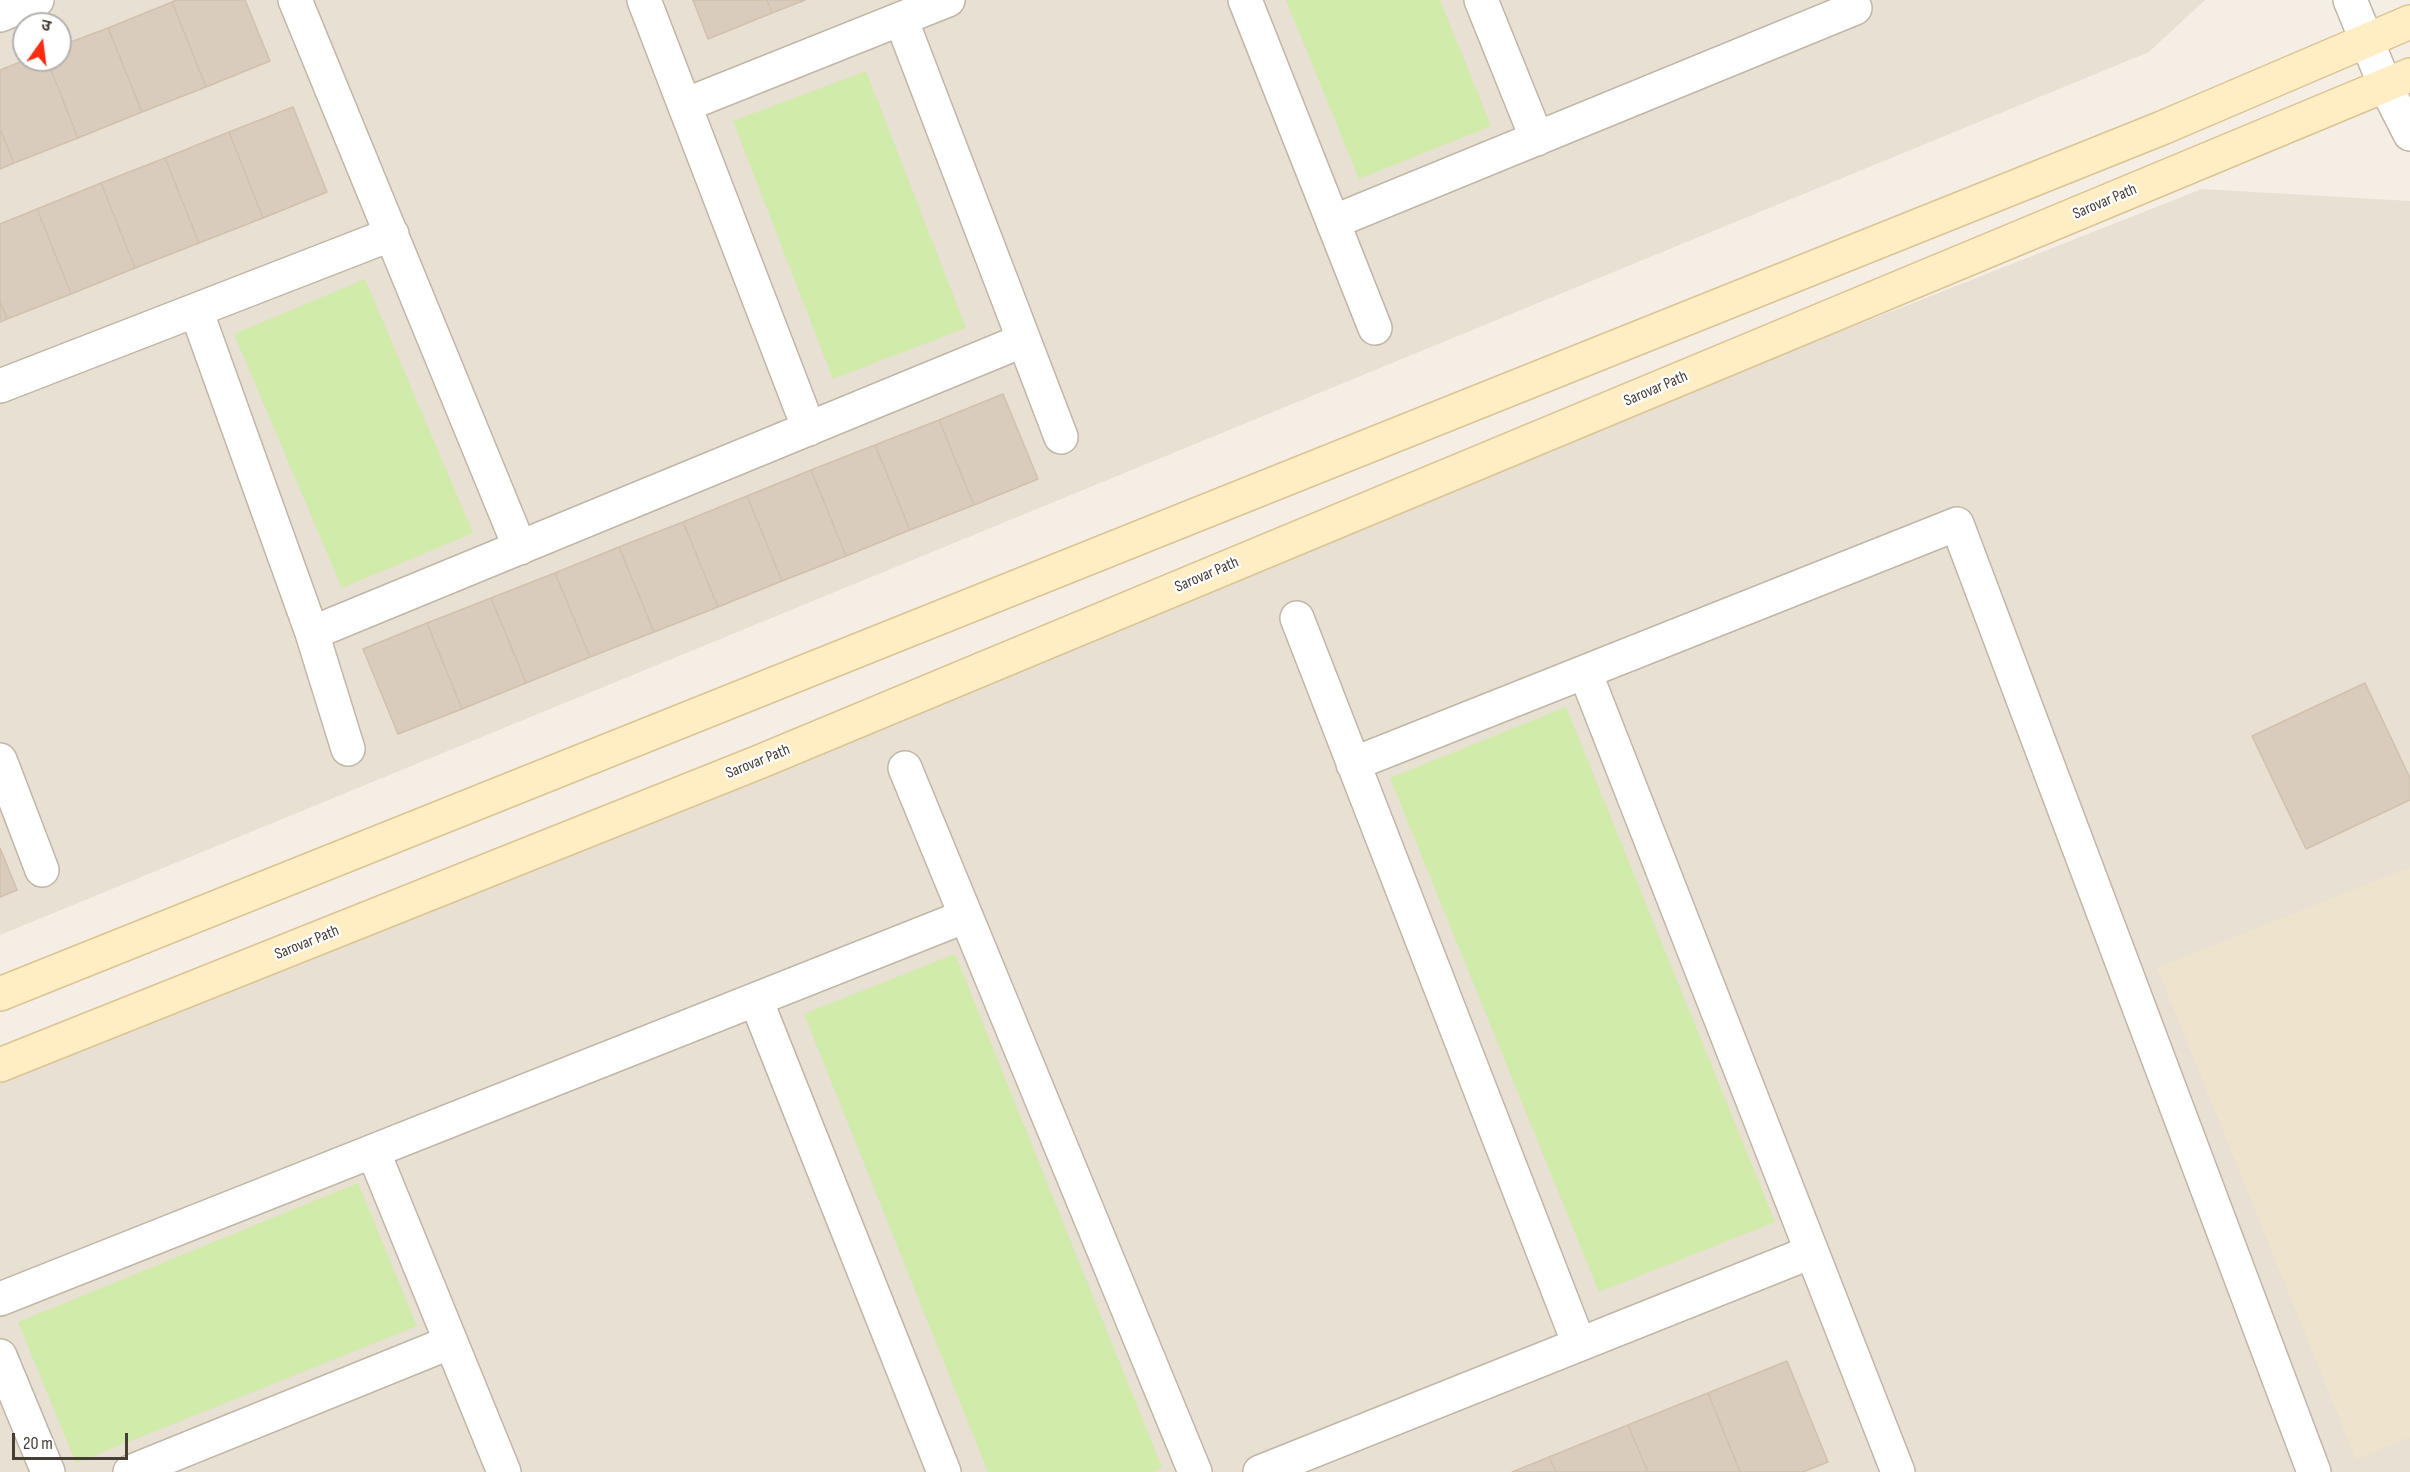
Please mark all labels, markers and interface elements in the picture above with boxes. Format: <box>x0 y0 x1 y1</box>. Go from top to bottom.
north arrow <box>12 12 72 72</box>
text: उ <box>39 16 53 36</box>
street label: Sarovar Path <box>2070 180 2140 224</box>
street label: Sarovar Path <box>1621 367 1691 411</box>
street label: Sarovar Path <box>1172 553 1242 597</box>
street label: Sarovar Path <box>723 740 793 784</box>
street label: Sarovar Path <box>272 921 342 965</box>
scale bar <box>15 1421 130 1459</box>
text: 20 m <box>23 1433 53 1454</box>

